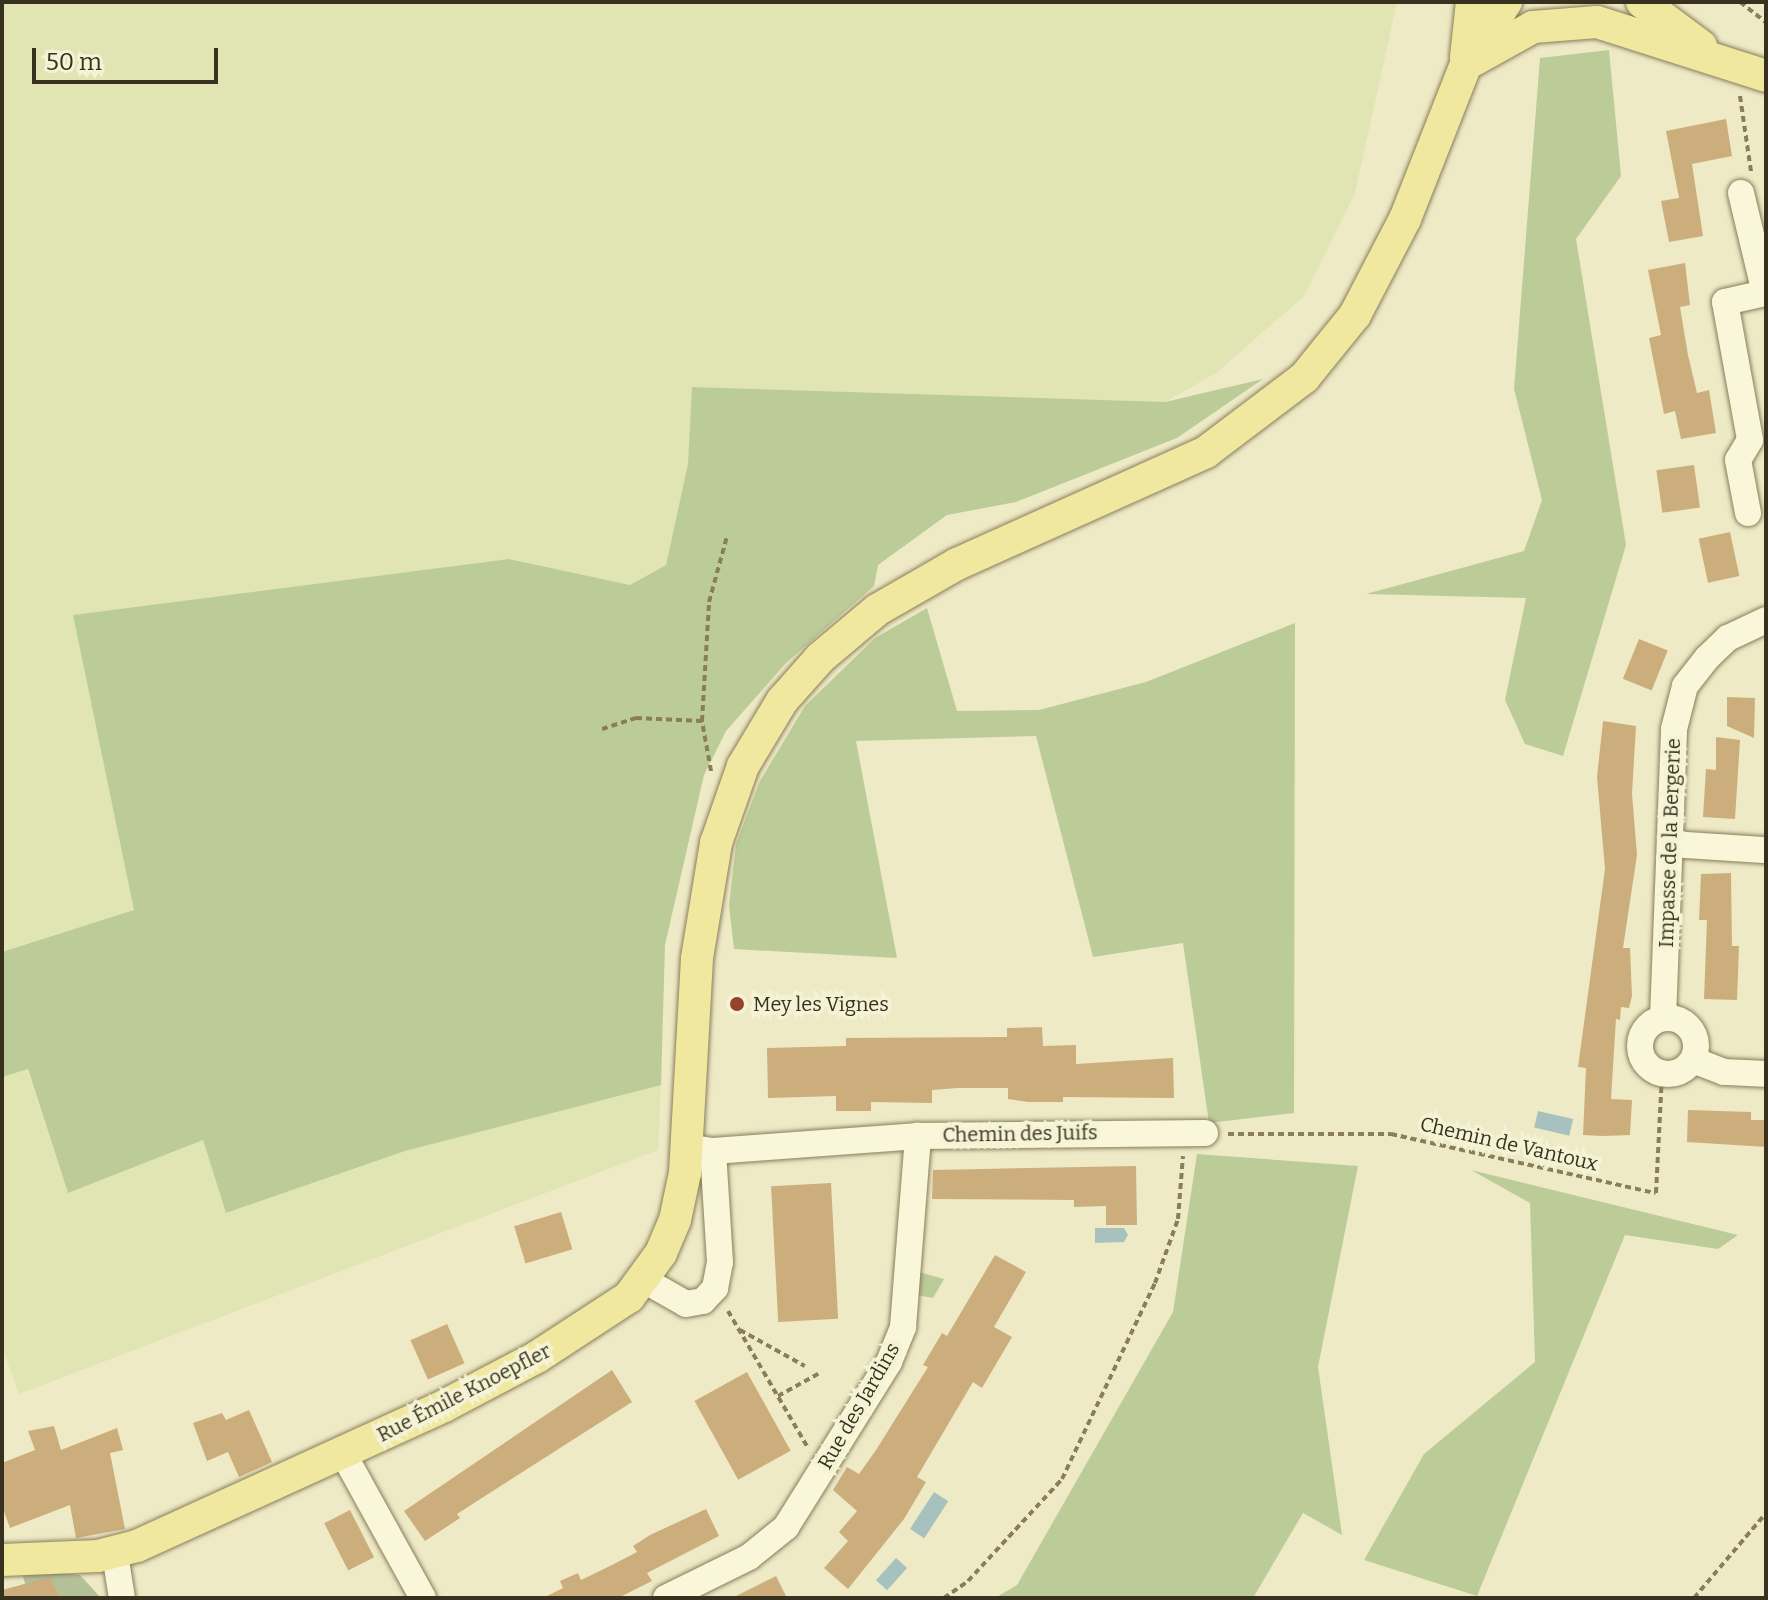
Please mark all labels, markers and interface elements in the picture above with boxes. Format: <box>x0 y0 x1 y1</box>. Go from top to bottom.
scale bar <box>36 32 222 82</box>
text: 50 m <box>46 48 102 76</box>
street label: Impasse de la Bergerie <box>1654 738 1686 948</box>
place label: Mey les Vignes <box>753 992 889 1016</box>
marker: Mey les Vignes <box>728 995 746 1013</box>
street label: Chemin de Vantoux <box>1418 1112 1600 1176</box>
street label: Chemin des Juifs <box>942 1121 1098 1147</box>
street label: Rue des Jardins <box>813 1338 905 1474</box>
street label: Rue Émile Knoepfler <box>373 1339 555 1447</box>

